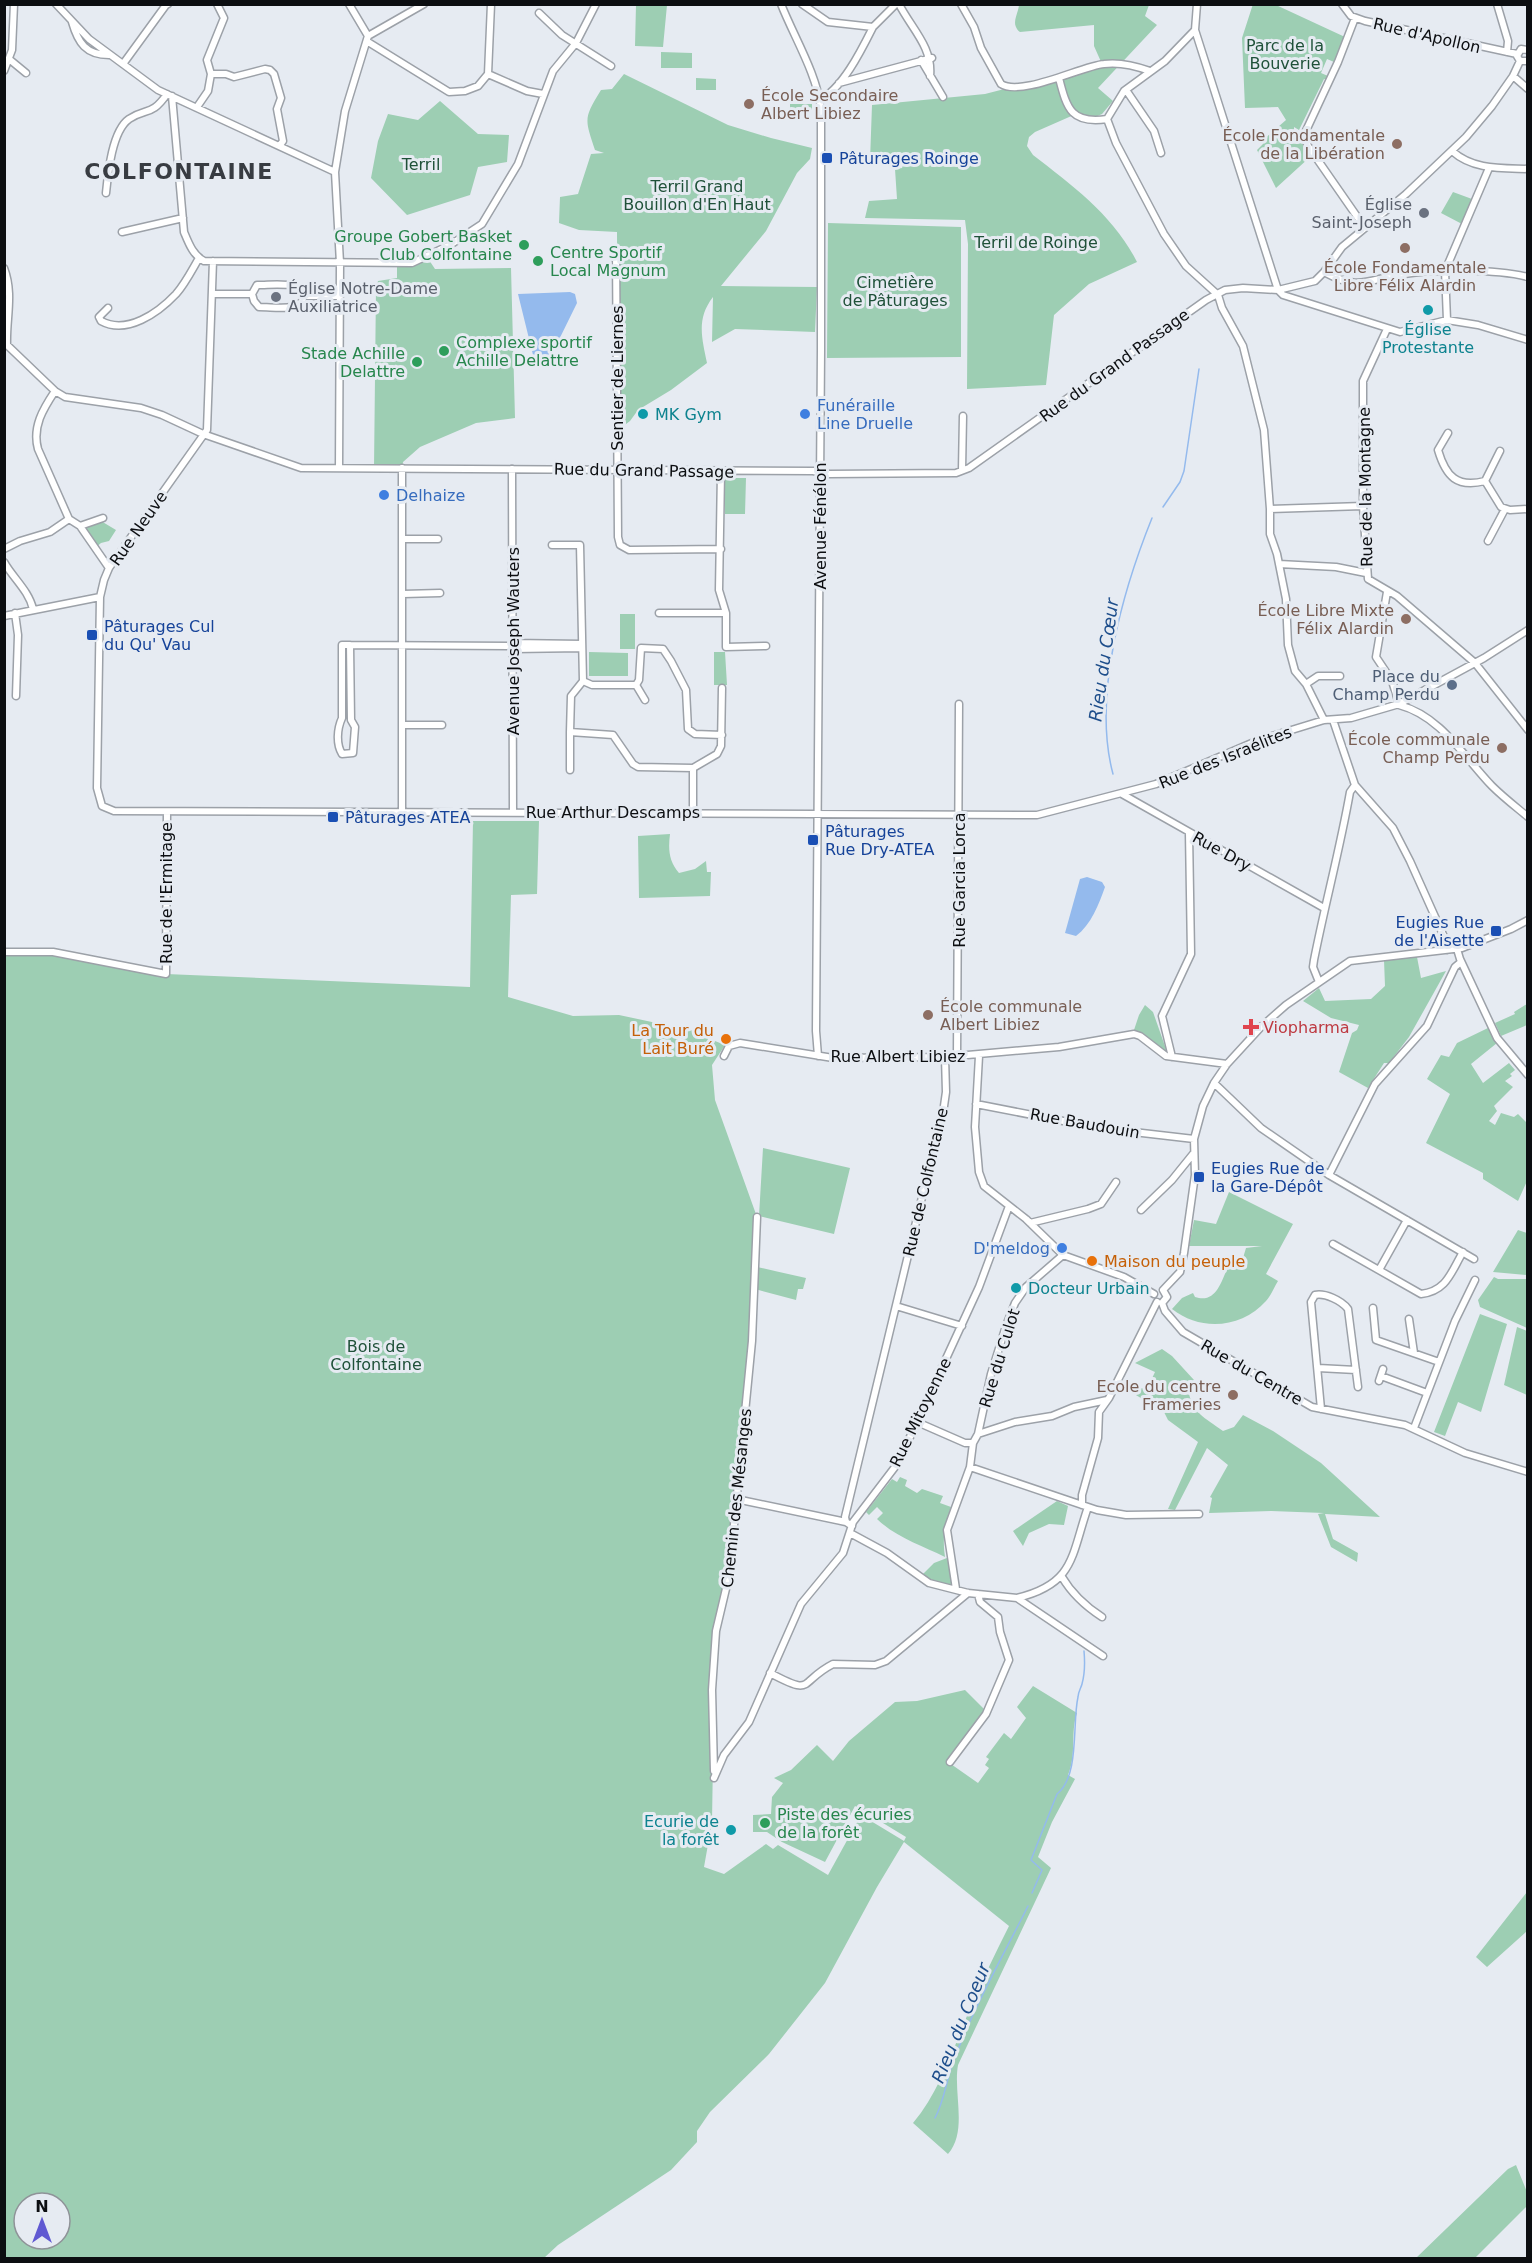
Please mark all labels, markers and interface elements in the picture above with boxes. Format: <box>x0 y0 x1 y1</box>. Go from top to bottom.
street label: Rue d'Apollon <box>1371 14 1482 57</box>
park label: Parc de la Bouverie <box>1246 36 1324 73</box>
place label: École Secondaire Albert Libiez <box>761 86 898 123</box>
marker: École Secondaire Albert Libiez <box>742 97 756 111</box>
place label: École Fondamentale de la Libération <box>1222 126 1385 163</box>
marker: École Fondamentale de la Libération <box>1390 137 1404 151</box>
place label: Pâturages Roinge <box>839 149 979 168</box>
marker: Pâturages Roinge <box>820 151 834 165</box>
park label: Terril <box>401 155 440 174</box>
district label: COLFONTAINE <box>84 159 274 184</box>
park label: Terril Grand Bouillon d'En Haut <box>623 177 771 214</box>
place label: Église Saint-Joseph <box>1312 195 1412 232</box>
marker: Église Saint-Joseph <box>1417 206 1431 220</box>
place label: Groupe Gobert Basket Club Colfontaine <box>334 227 512 264</box>
park label: Terril de Roinge <box>973 233 1098 252</box>
marker: Groupe Gobert Basket Club Colfontaine <box>517 238 531 252</box>
marker: École Fondamentale Libre Félix Alardin <box>1398 241 1412 255</box>
place label: Centre Sportif Local Magnum <box>550 243 666 280</box>
marker: Centre Sportif Local Magnum <box>531 254 545 268</box>
place label: École Fondamentale Libre Félix Alardin <box>1324 258 1486 295</box>
park label: Cimetière de Pâturages <box>843 273 947 310</box>
place label: Église Notre-Dame Auxiliatrice <box>288 279 438 316</box>
marker: Église Notre-Dame Auxiliatrice <box>269 290 283 304</box>
marker: Église Protestante <box>1421 303 1435 317</box>
street label: Sentier de Liernes <box>608 305 627 451</box>
street label: Rue du Grand Passage <box>1036 305 1193 426</box>
place label: Église Protestante <box>1382 320 1474 357</box>
place label: Complexe sportif Achille Delattre <box>456 333 592 370</box>
place label: Stade Achille Delattre <box>301 344 405 381</box>
marker: Complexe sportif Achille Delattre <box>437 344 451 358</box>
marker: Stade Achille Delattre <box>410 355 424 369</box>
place label: Funéraille Line Druelle <box>817 396 913 433</box>
place label: MK Gym <box>655 405 722 424</box>
marker: MK Gym <box>636 407 650 421</box>
marker: Funéraille Line Druelle <box>798 407 812 421</box>
street label: Rue de la Montagne <box>1355 407 1376 567</box>
street label: Rue du Grand Passage <box>554 459 734 482</box>
street label: Avenue Fénélon <box>811 462 830 590</box>
place label: Delhaize <box>396 486 465 505</box>
street label: Rue Neuve <box>106 487 171 569</box>
marker: Delhaize <box>377 488 391 502</box>
street label: Avenue Joseph Wauters <box>504 547 523 735</box>
water label: Rieu du Cœur <box>1084 595 1123 723</box>
place label: École Libre Mixte Félix Alardin <box>1257 601 1394 638</box>
marker: École Libre Mixte Félix Alardin <box>1399 612 1413 626</box>
place label: Pâturages Cul du Qu' Vau <box>104 617 215 654</box>
marker: Pâturages Cul du Qu' Vau <box>85 628 99 642</box>
place label: Place du Champ Perdu <box>1333 667 1440 704</box>
marker: Place du Champ Perdu <box>1445 678 1459 692</box>
street label: Rue des Israélites <box>1156 722 1294 793</box>
place label: École communale Champ Perdu <box>1348 730 1490 767</box>
marker: École communale Champ Perdu <box>1495 741 1509 755</box>
street label: Rue Arthur Descamps <box>526 803 700 822</box>
place label: Pâturages ATEA <box>345 808 471 827</box>
marker: Pâturages ATEA <box>326 810 340 824</box>
street label: Rue Garcia Lorca <box>950 812 969 948</box>
street label: Rue de l'Ermitage <box>157 822 176 964</box>
place label: Pâturages Rue Dry-ATEA <box>825 822 935 859</box>
street label: Rue Dry <box>1189 828 1254 875</box>
marker: Pâturages Rue Dry-ATEA <box>806 833 820 847</box>
place label: Eugies Rue de l'Aisette <box>1394 913 1484 950</box>
marker: Eugies Rue de l'Aisette <box>1489 924 1503 938</box>
place label: École communale Albert Libiez <box>940 997 1082 1034</box>
marker: École communale Albert Libiez <box>921 1008 935 1022</box>
place label: Viopharma <box>1263 1018 1350 1037</box>
marker: Viopharma <box>1244 1020 1258 1034</box>
place label: La Tour du Lait Buré <box>631 1021 714 1058</box>
marker: La Tour du Lait Buré <box>719 1032 733 1046</box>
street label: Rue Albert Libiez <box>831 1047 966 1066</box>
street label: Rue Baudouin <box>1029 1104 1141 1142</box>
street label: Rue de Colfontaine <box>899 1106 952 1258</box>
place label: Eugies Rue de la Gare-Dépôt <box>1211 1159 1325 1196</box>
marker: Eugies Rue de la Gare-Dépôt <box>1192 1170 1206 1184</box>
place label: D'meldog <box>973 1239 1050 1258</box>
marker: D'meldog <box>1055 1241 1069 1255</box>
place label: Maison du peuple <box>1104 1252 1245 1271</box>
marker: Maison du peuple <box>1085 1254 1099 1268</box>
place label: Docteur Urbain <box>1028 1279 1150 1298</box>
marker: Docteur Urbain <box>1009 1281 1023 1295</box>
street label: Rue du Culot <box>975 1306 1024 1410</box>
street label: Rue du Centre <box>1197 1336 1306 1409</box>
park label: Bois de Colfontaine <box>330 1337 422 1374</box>
street label: Rue Mitoyenne <box>886 1354 955 1470</box>
place label: Ecole du centre Frameries <box>1096 1377 1221 1414</box>
marker: Ecole du centre Frameries <box>1226 1388 1240 1402</box>
street label: Chemin des Mésanges <box>718 1407 755 1589</box>
place label: Piste des écuries de la forêt <box>777 1805 912 1842</box>
place label: Ecurie de la forêt <box>644 1812 719 1849</box>
marker: Piste des écuries de la forêt <box>758 1816 772 1830</box>
marker: Ecurie de la forêt <box>724 1823 738 1837</box>
water label: Rieu du Coeur <box>927 1958 995 2086</box>
north arrow <box>12 2191 72 2251</box>
text: N <box>35 2197 49 2216</box>

